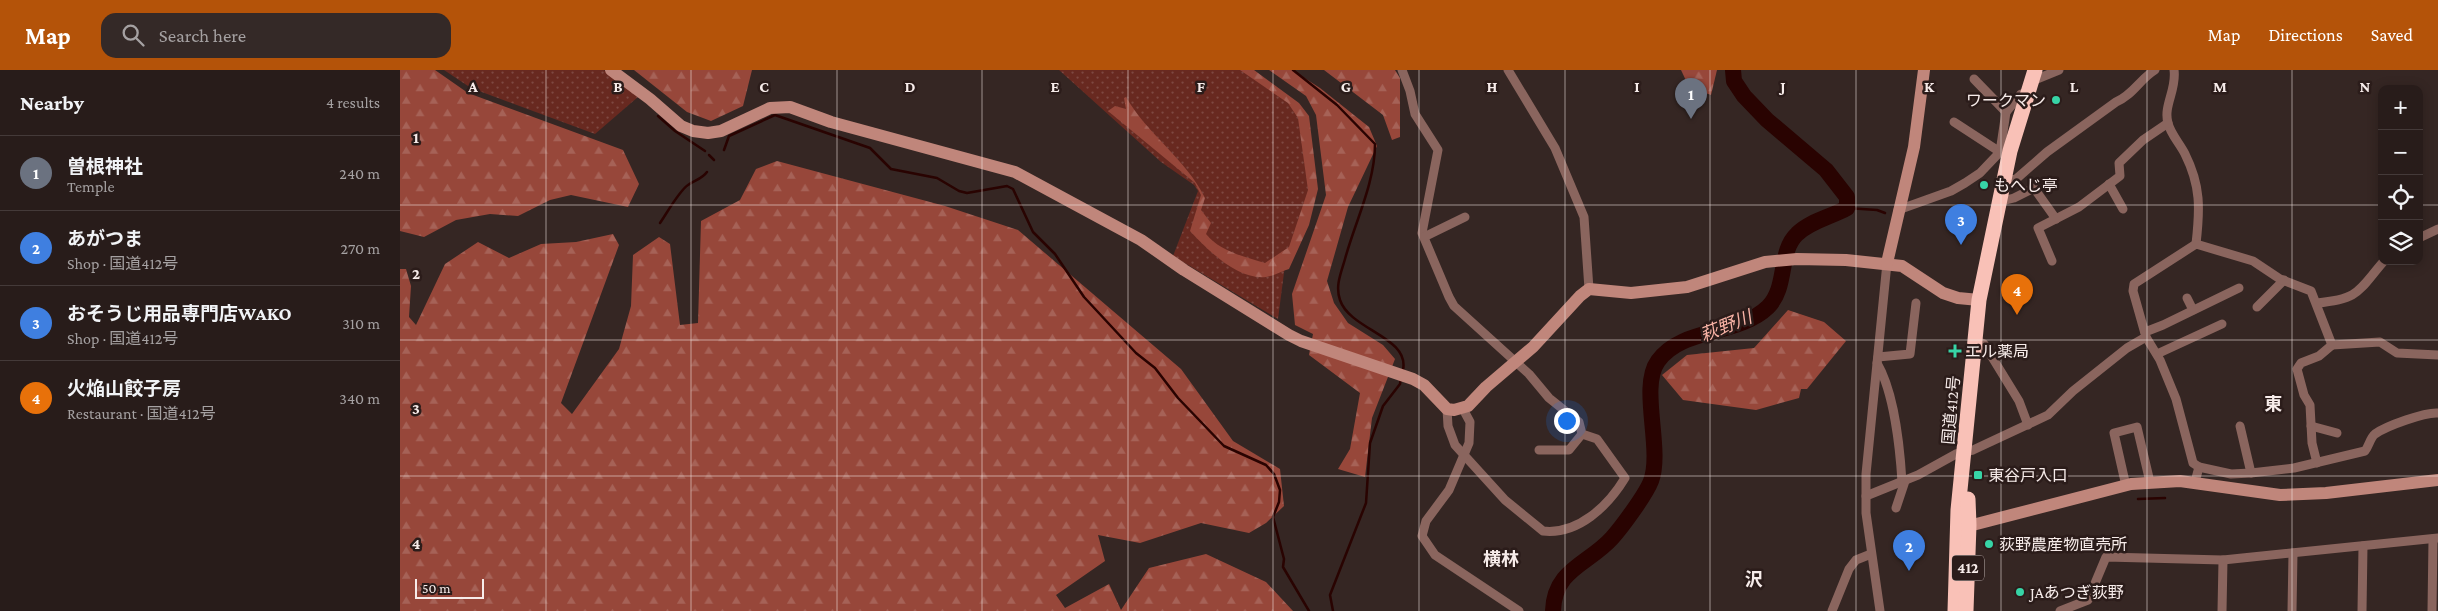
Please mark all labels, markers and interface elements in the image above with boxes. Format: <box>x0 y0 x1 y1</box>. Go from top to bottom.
search box <box>101 13 451 58</box>
icon: search <box>119 21 147 49</box>
text: Map <box>25 22 71 49</box>
text: Search here <box>159 25 246 46</box>
text: Map <box>2208 25 2240 45</box>
text: Directions <box>2268 25 2343 45</box>
text: Saved <box>2371 25 2413 45</box>
text: A <box>467 78 478 95</box>
text: B <box>613 78 623 95</box>
text: C <box>759 78 769 95</box>
text: D <box>904 78 916 95</box>
text: E <box>1050 78 1060 95</box>
text: F <box>1197 78 1206 95</box>
text: G <box>1341 78 1351 95</box>
text: H <box>1487 78 1498 95</box>
text: I <box>1634 78 1640 95</box>
pin: 1 <box>1675 78 1707 119</box>
text: J <box>1778 78 1786 95</box>
text: K <box>1924 78 1935 95</box>
text: L <box>2070 78 2079 95</box>
text: M <box>2213 78 2227 95</box>
text: N <box>2360 78 2371 95</box>
map controls <box>2378 85 2423 265</box>
button: + <box>2378 85 2423 130</box>
text: Nearby <box>20 91 84 115</box>
place label: ワークマン <box>1966 92 2046 109</box>
text: 4 results <box>326 94 380 111</box>
marker: ワークマン <box>2050 94 2062 106</box>
text: 1 <box>413 129 419 146</box>
button: − <box>2378 130 2423 175</box>
text: 曽根神社 <box>67 156 143 177</box>
text: 1 <box>33 165 39 182</box>
text: 240 m <box>339 165 380 182</box>
button: locate <box>2378 175 2423 220</box>
place label: もへじ亭 <box>1994 177 2058 194</box>
text: Temple <box>67 178 115 195</box>
marker: もへじ亭 <box>1978 179 1990 191</box>
pin: 3 <box>1945 204 1977 245</box>
button: layers <box>2378 220 2423 265</box>
text: あがつま <box>67 228 143 249</box>
text: 2 <box>32 240 40 257</box>
text: 270 m <box>341 240 380 257</box>
text: Shop · 国道412号 <box>67 255 178 272</box>
text: 2 <box>412 265 420 282</box>
pin: 4 <box>2001 274 2033 315</box>
text: おそうじ用品専門店WAKO <box>67 303 292 324</box>
water label: 萩野川 <box>1697 306 1757 345</box>
text: 3 <box>32 315 40 332</box>
text: 310 m <box>342 315 380 332</box>
text: Shop · 国道412号 <box>67 330 178 347</box>
place label: エル薬局 <box>1965 343 2029 360</box>
marker: エル薬局 <box>1949 345 1961 357</box>
street label: 国道412号 <box>1940 375 1962 445</box>
text: 火焔山餃子房 <box>67 378 181 399</box>
text: 4 <box>32 390 40 407</box>
text: 340 m <box>339 390 380 407</box>
district label: 東 <box>2264 394 2282 414</box>
text: 3 <box>412 400 420 417</box>
text: Restaurant · 国道412号 <box>67 405 216 422</box>
your location <box>1554 408 1580 434</box>
place label: 東谷戸入口 <box>1988 467 2068 484</box>
marker: 東谷戸入口 <box>1972 469 1984 481</box>
pin: 2 <box>1893 530 1925 571</box>
text: 4 <box>412 535 421 552</box>
place label: 荻野農産物直売所 <box>1999 536 2127 553</box>
marker: 荻野農産物直売所 <box>1983 538 1995 550</box>
district label: 横林 <box>1483 549 1519 569</box>
road number: 412 <box>1952 556 1984 580</box>
district label: 沢 <box>1745 570 1763 590</box>
scale bar <box>415 576 484 599</box>
text: 50 m <box>422 580 450 596</box>
place label: JAあつぎ荻野 <box>2028 584 2124 602</box>
marker: JAあつぎ荻野 <box>2014 586 2026 598</box>

